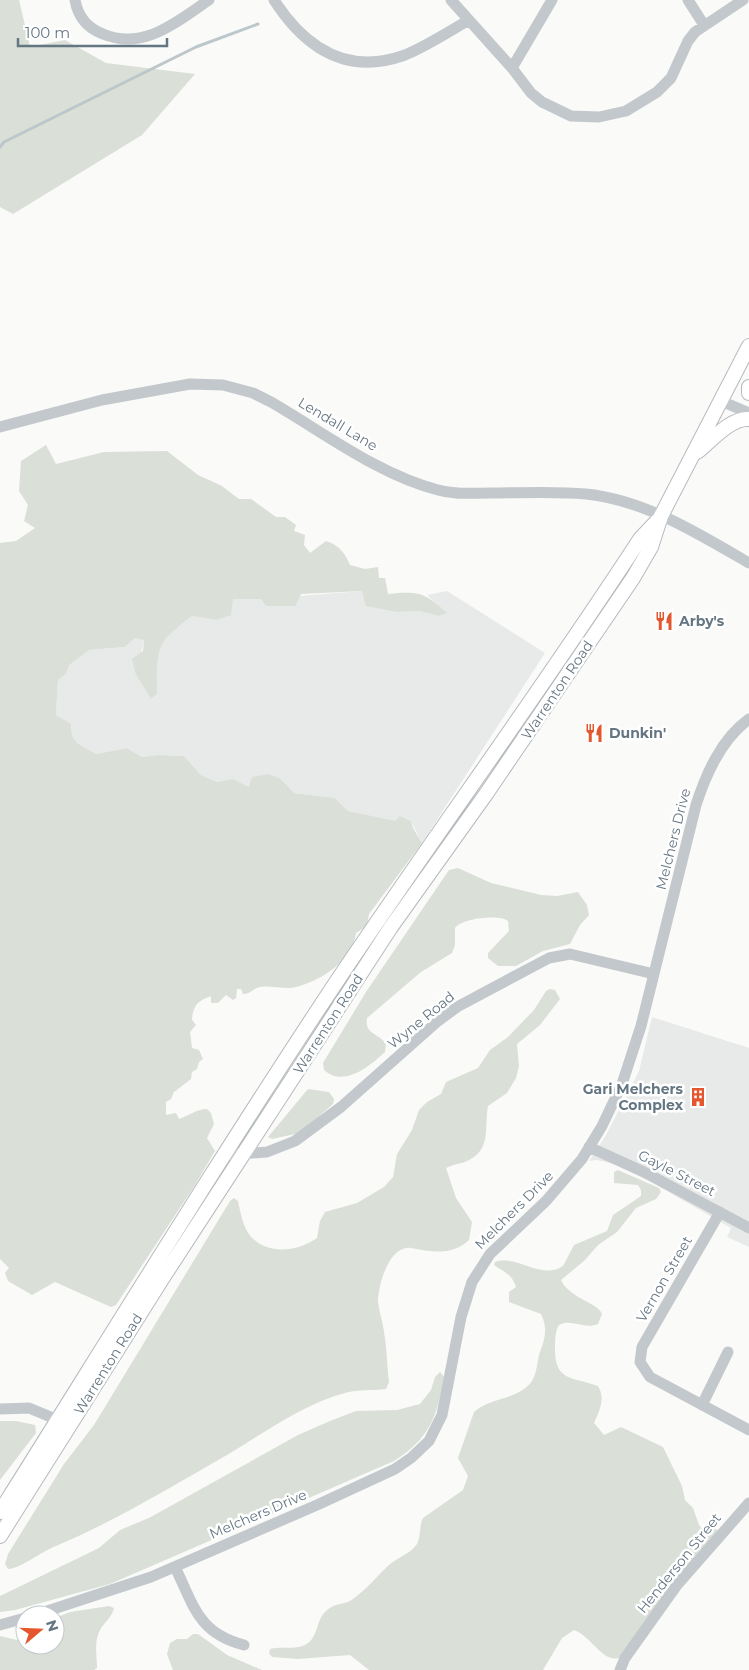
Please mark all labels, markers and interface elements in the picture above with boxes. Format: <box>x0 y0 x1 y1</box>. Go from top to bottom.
scale bar <box>18 15 166 47</box>
text: 100 m <box>25 23 70 42</box>
street label: Lendall Lane <box>295 393 381 455</box>
restaurant icon: Arby's <box>653 610 675 632</box>
place label: Arby's <box>678 612 725 630</box>
street label: Warrenton Road <box>517 637 597 743</box>
restaurant icon: Dunkin' <box>583 722 605 744</box>
place label: Dunkin' <box>609 724 666 742</box>
street label: Melchers Drive <box>652 786 694 892</box>
street label: Warrenton Road <box>289 971 367 1077</box>
street label: Wyne Road <box>384 987 458 1053</box>
place label: Gari Melchers Complex <box>583 1080 684 1114</box>
building icon: Gari Melchers Complex <box>687 1086 709 1108</box>
street label: Gayle Street <box>635 1146 719 1200</box>
street label: Melchers Drive <box>471 1167 557 1253</box>
street label: Vernon Street <box>632 1232 696 1325</box>
street label: Warrenton Road <box>70 1310 146 1418</box>
street label: Melchers Drive <box>207 1485 309 1543</box>
street label: Henderson Street <box>633 1509 725 1617</box>
north arrow <box>15 1605 65 1655</box>
text: N <box>42 1617 63 1634</box>

